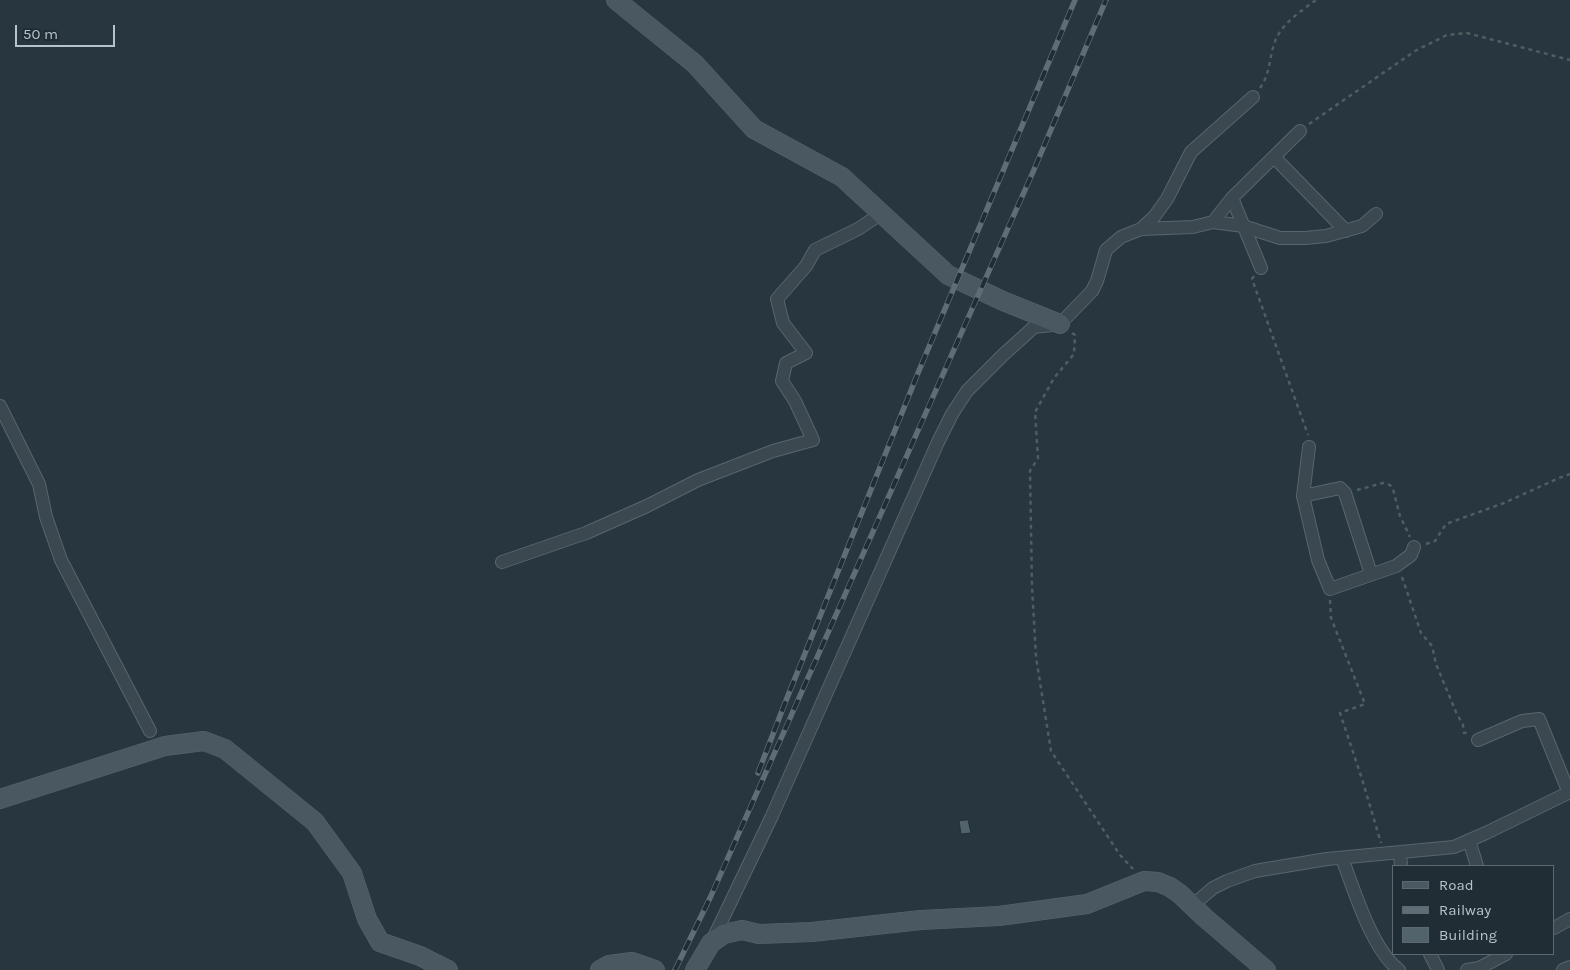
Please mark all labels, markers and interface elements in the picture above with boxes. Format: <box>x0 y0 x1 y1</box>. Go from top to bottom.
scale bar <box>18 15 118 47</box>
text: 50 m <box>23 25 58 43</box>
legend <box>1392 865 1555 955</box>
text: Road <box>1439 876 1474 894</box>
text: Railway <box>1439 901 1491 919</box>
text: Building <box>1439 926 1497 944</box>

